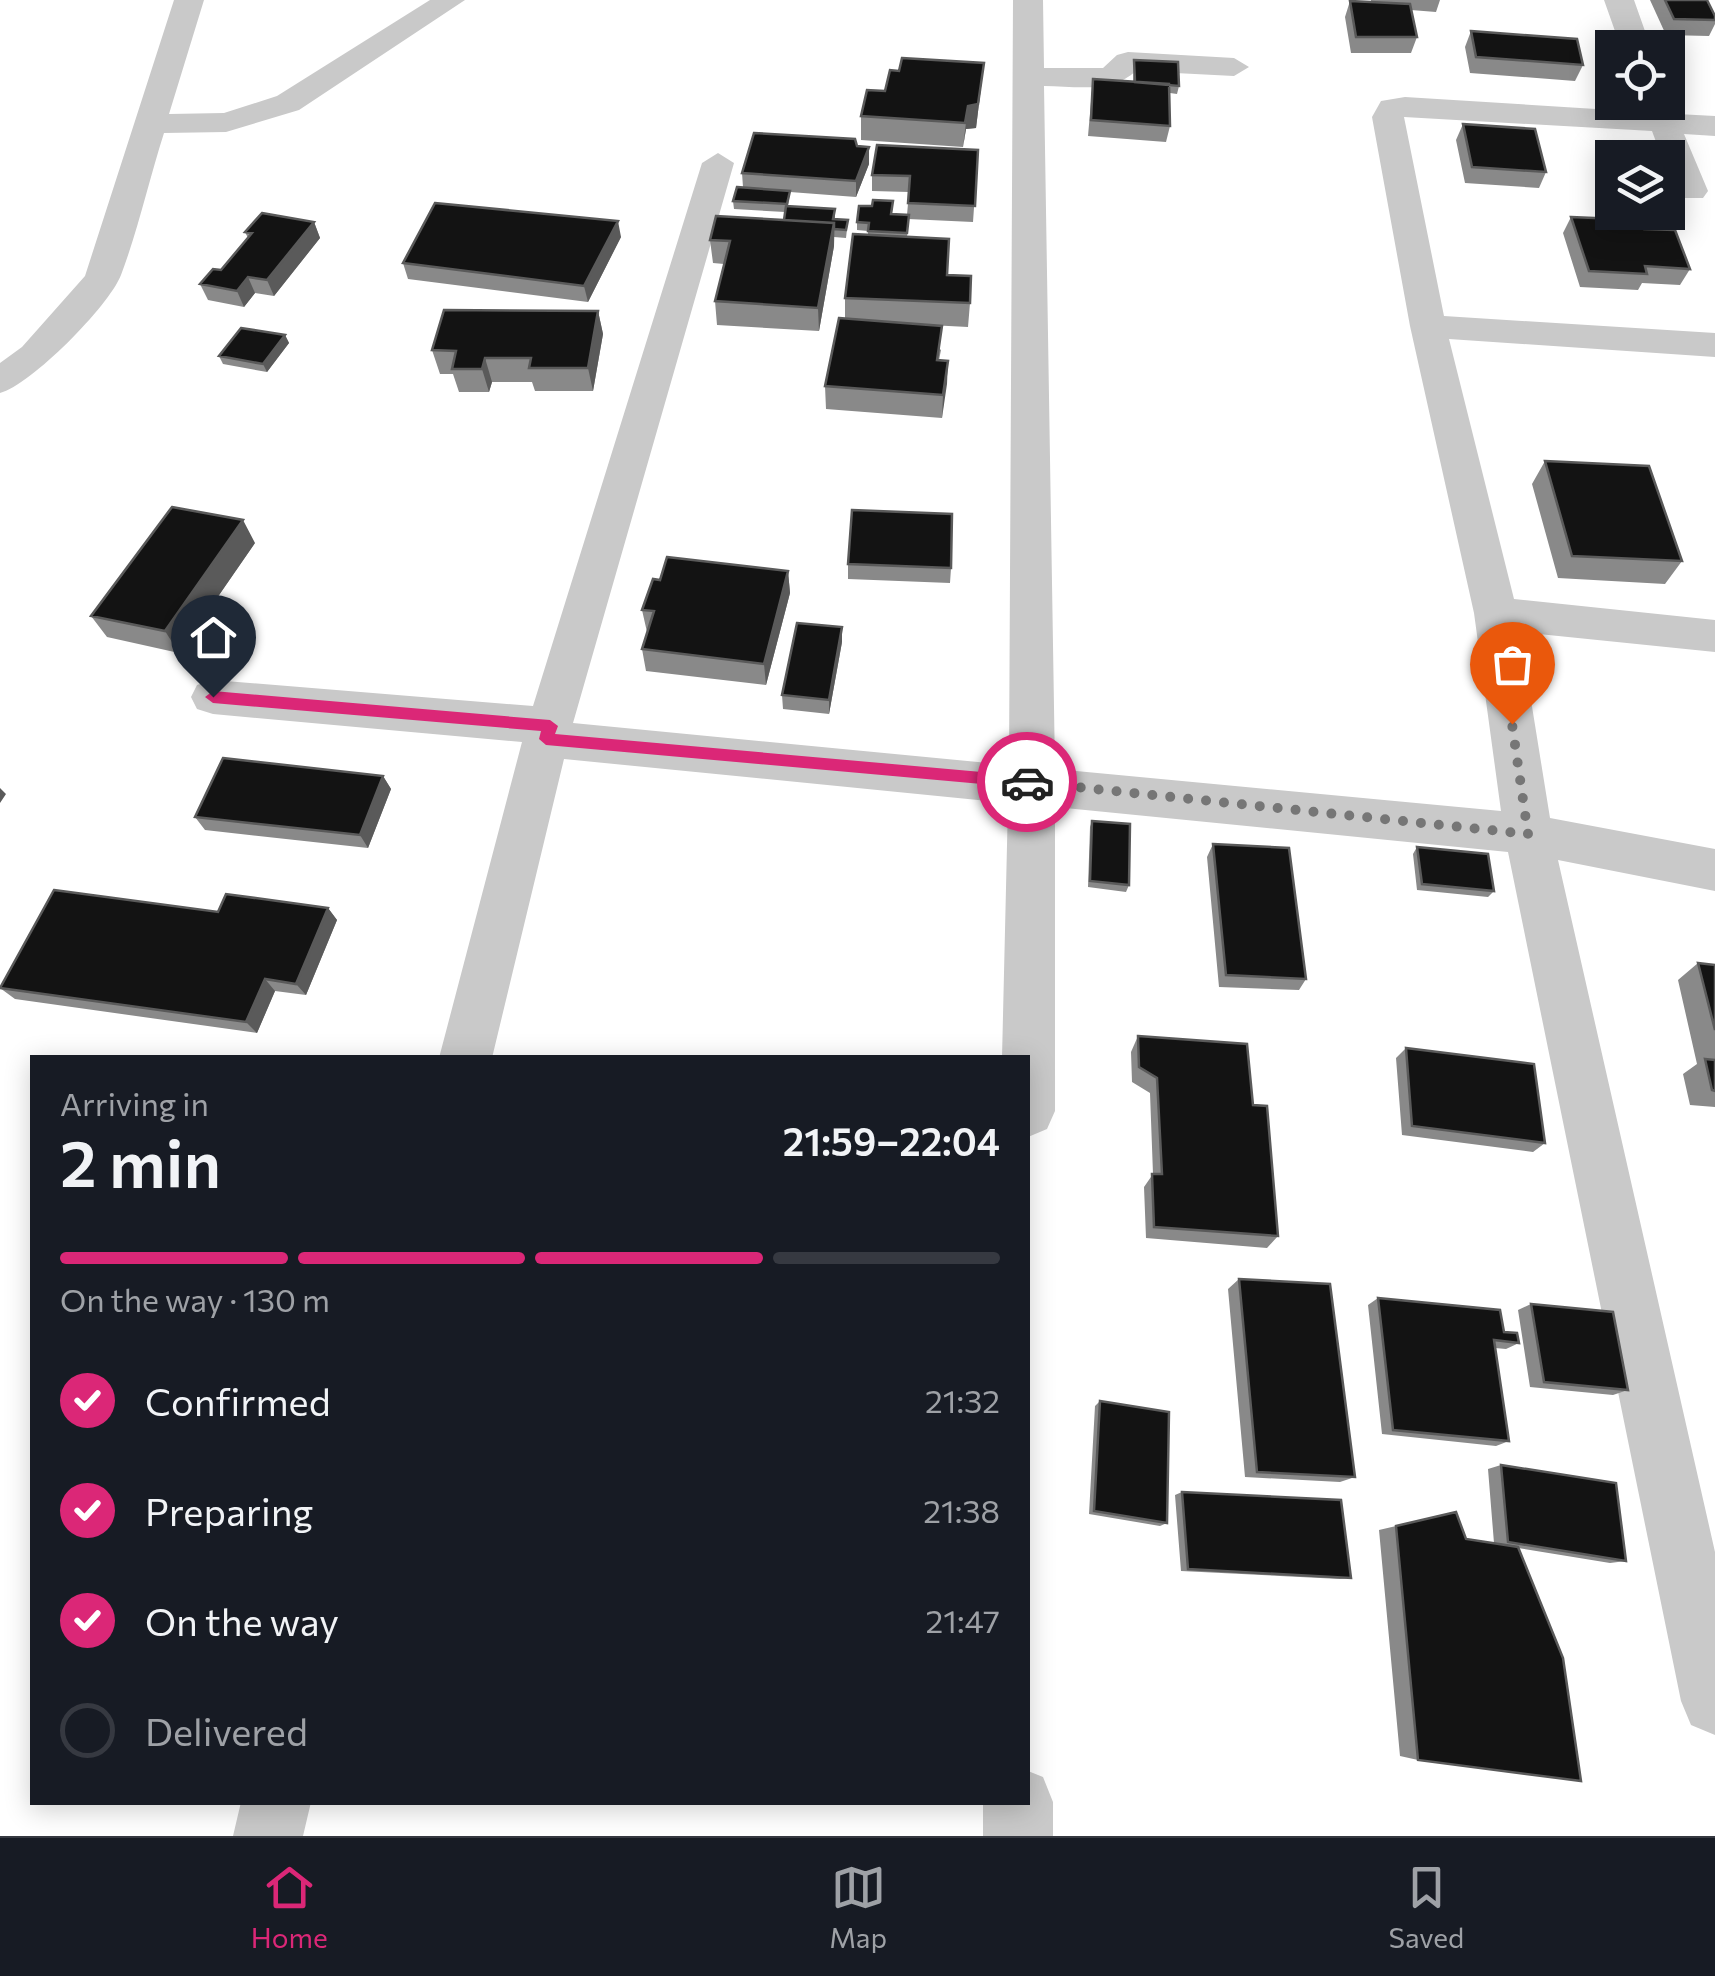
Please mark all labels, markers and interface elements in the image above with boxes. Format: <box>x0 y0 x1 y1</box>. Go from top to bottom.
map controls <box>1595 30 1685 230</box>
button: locate <box>1595 30 1685 120</box>
button: layers <box>1595 140 1685 230</box>
pin <box>171 595 256 698</box>
icon: home <box>186 610 241 665</box>
pin <box>1470 622 1555 725</box>
icon: bag <box>1485 637 1540 692</box>
courier <box>977 732 1077 832</box>
icon: car <box>1000 755 1055 810</box>
text: Arriving in <box>60 1083 209 1123</box>
text: 21:59–22:04 <box>783 1117 1000 1164</box>
text: 2 min <box>60 1121 221 1200</box>
text: On the way · 130 m <box>60 1279 330 1319</box>
icon: check <box>60 1373 115 1428</box>
text: Confirmed <box>145 1377 331 1424</box>
text: 21:32 <box>925 1380 1000 1420</box>
icon: check <box>60 1483 115 1538</box>
text: Preparing <box>145 1487 313 1534</box>
text: 21:38 <box>923 1490 1000 1530</box>
icon: check <box>60 1593 115 1648</box>
text: On the way <box>145 1597 339 1644</box>
text: 21:47 <box>926 1600 1000 1640</box>
text: Delivered <box>145 1707 308 1754</box>
tab: Home <box>251 1860 328 1954</box>
tab: Map <box>829 1860 887 1954</box>
tab: Saved <box>1389 1860 1464 1954</box>

